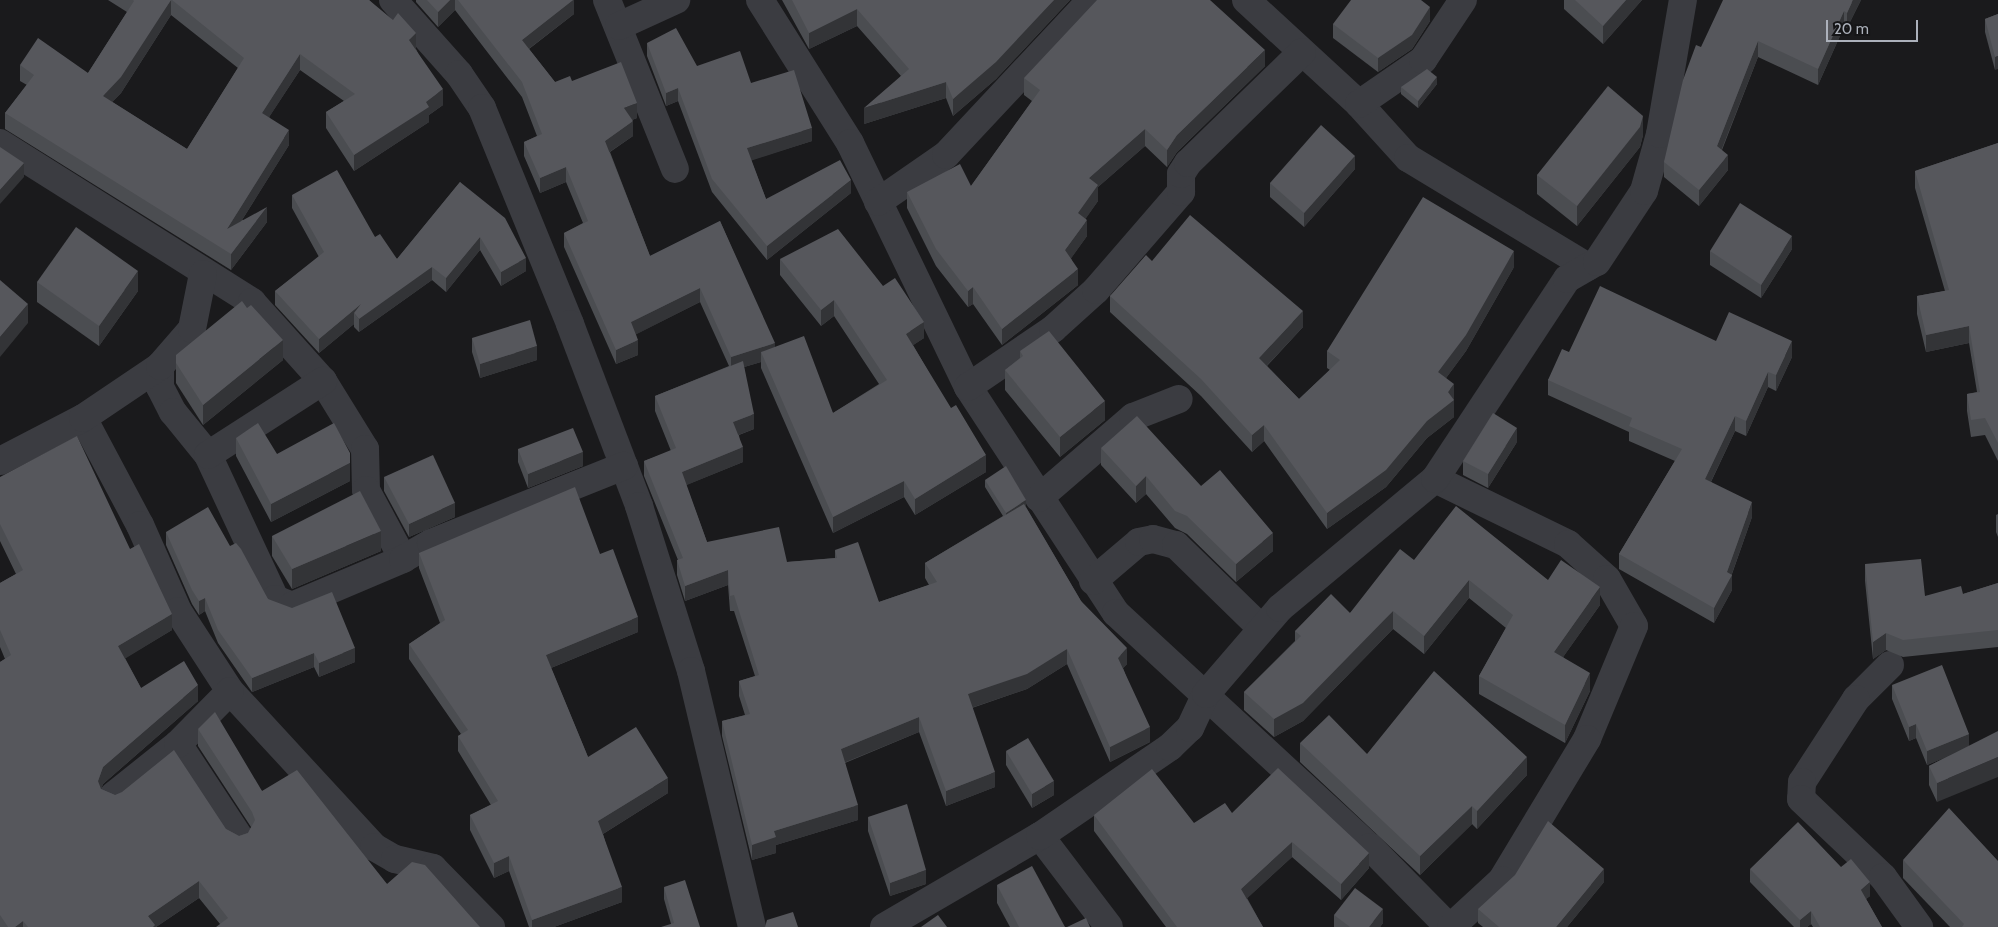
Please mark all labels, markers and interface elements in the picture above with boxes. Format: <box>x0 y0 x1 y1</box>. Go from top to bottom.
scale bar <box>1828 10 1920 42</box>
text: 20 m <box>1834 20 1869 38</box>

